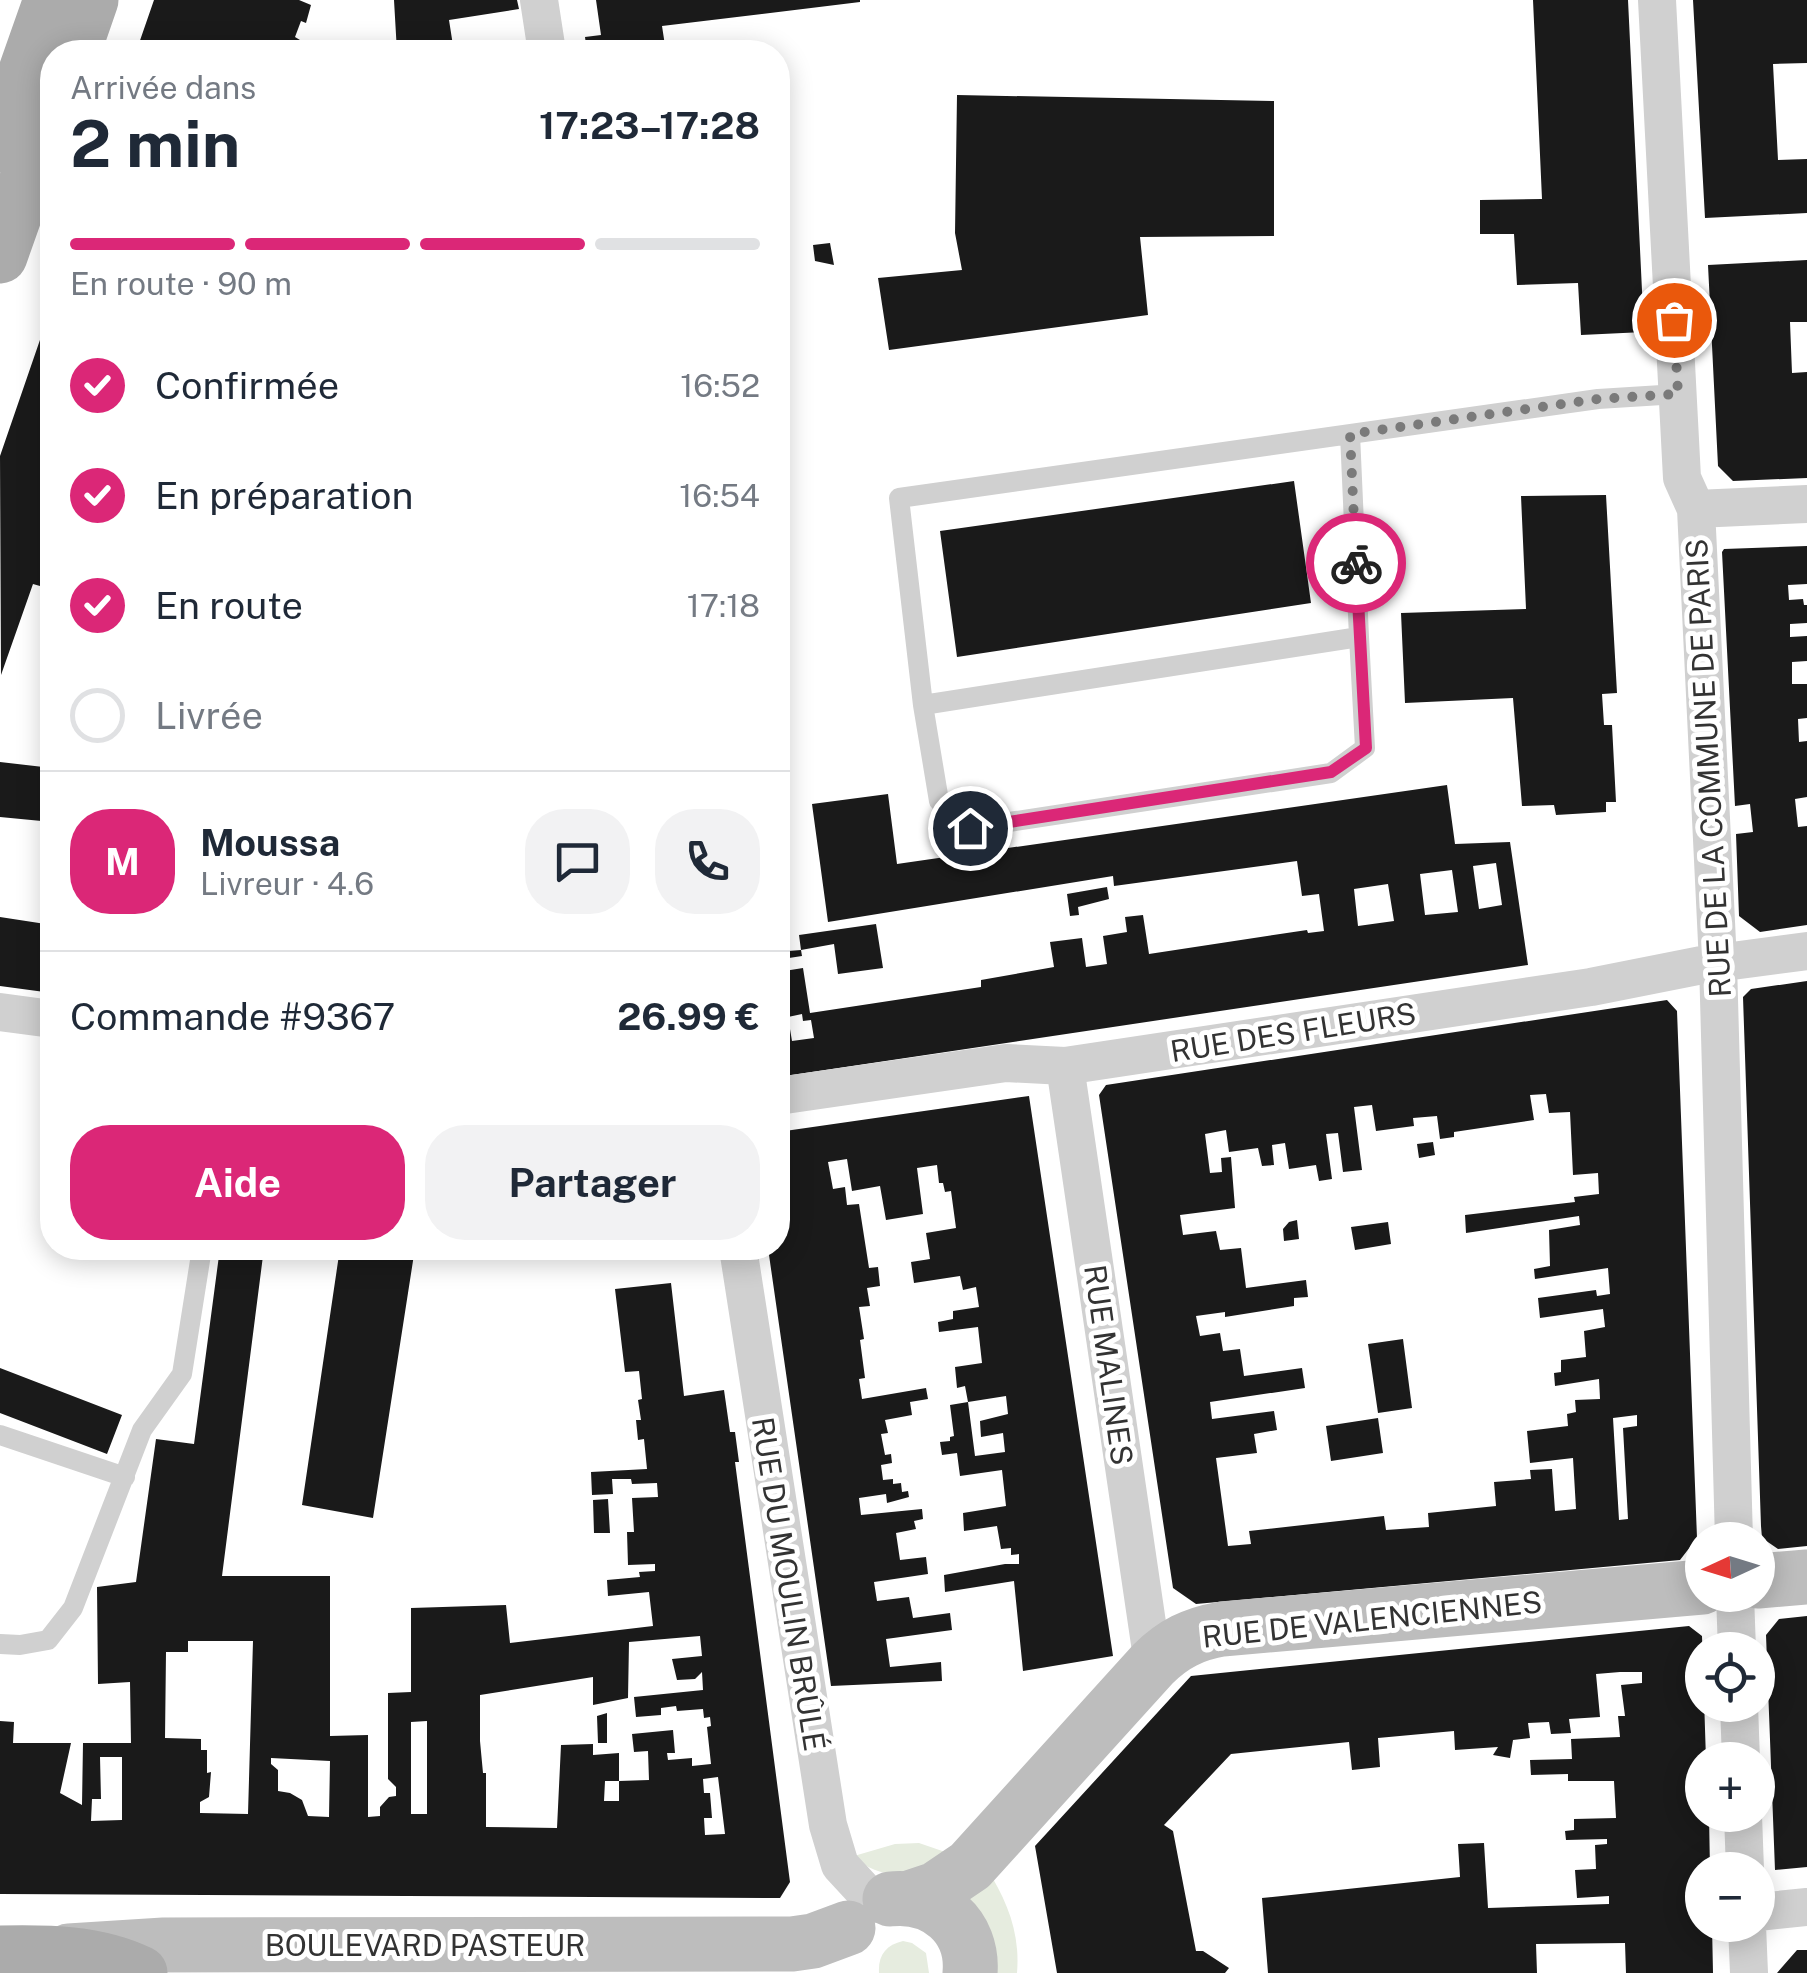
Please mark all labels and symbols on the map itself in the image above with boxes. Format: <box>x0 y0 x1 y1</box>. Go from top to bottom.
pin <box>1632 278 1717 363</box>
courier <box>1306 513 1406 613</box>
street label: RUE DE LA COMMUNE DE PARIS <box>1678 538 1738 998</box>
pin <box>928 786 1013 871</box>
street label: RUE DES FLEURS <box>1168 995 1418 1069</box>
street label: RUE MALINES <box>1077 1263 1141 1467</box>
street label: RUE DU MOULIN BRÛLÉ <box>745 1414 833 1754</box>
north arrow <box>1685 1522 1775 1612</box>
street label: RUE DE VALENCIENNES <box>1200 1583 1544 1655</box>
street label: BOULEVARD PASTEUR <box>265 1927 585 1963</box>

